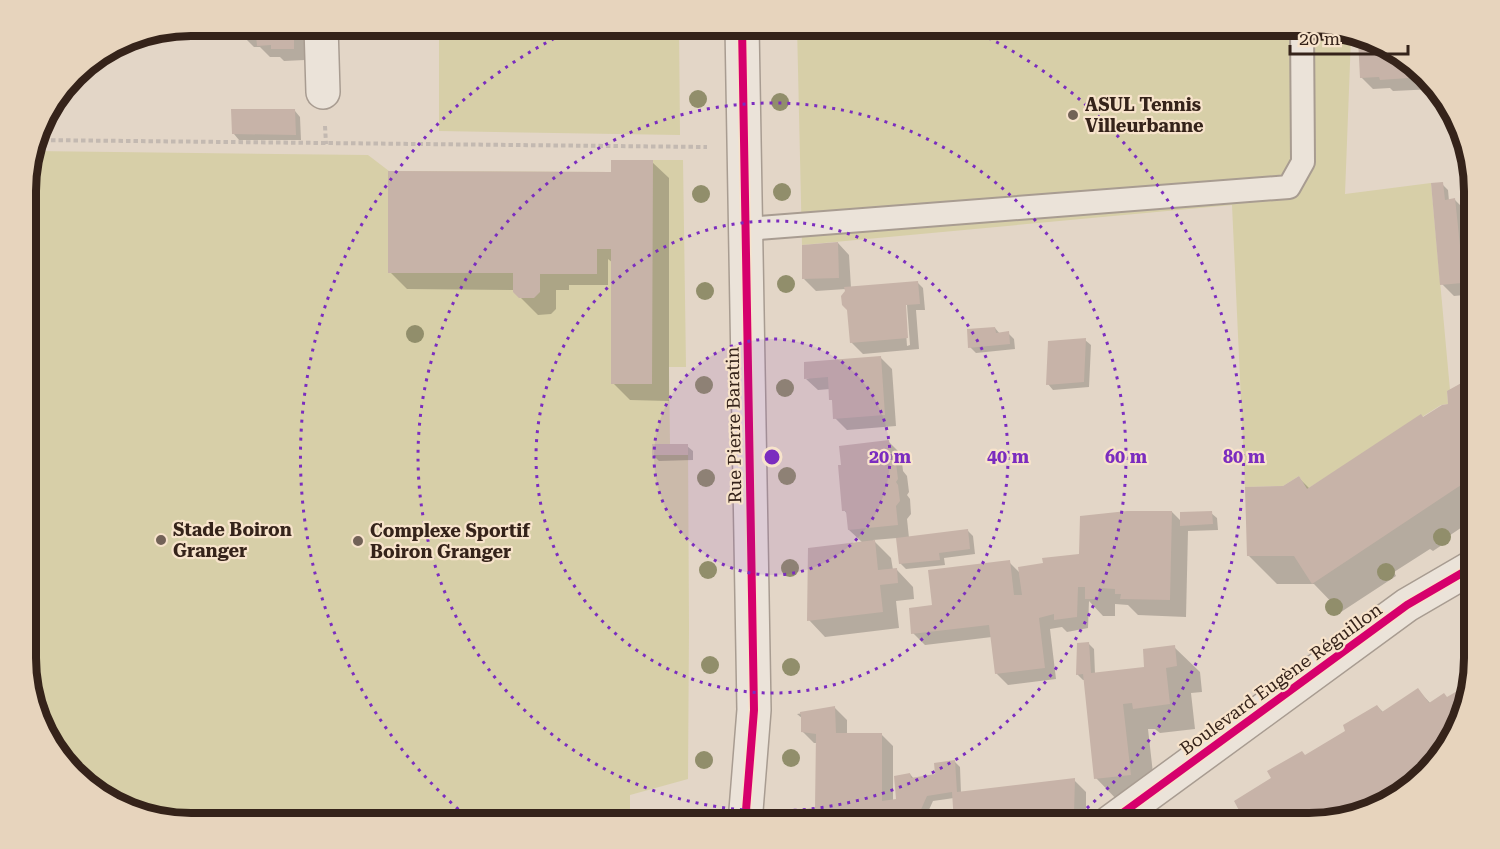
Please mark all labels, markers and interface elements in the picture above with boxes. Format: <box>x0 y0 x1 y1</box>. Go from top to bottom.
scale bar <box>1290 18 1408 56</box>
text: 20 m <box>1299 28 1340 49</box>
place label: ASUL Tennis Villeurbanne <box>1085 94 1204 136</box>
marker: ASUL Tennis Villeurbanne <box>1066 108 1080 122</box>
street label: Rue Pierre Baratin <box>722 346 745 504</box>
text: 20 m <box>869 446 912 467</box>
text: 40 m <box>987 446 1030 467</box>
text: 60 m <box>1105 446 1148 467</box>
text: 80 m <box>1223 446 1266 467</box>
centre of rings <box>762 447 782 467</box>
place label: Stade Boiron Granger <box>173 519 292 561</box>
place label: Complexe Sportif Boiron Granger <box>370 520 531 562</box>
marker: Stade Boiron Granger <box>154 533 168 547</box>
marker: Complexe Sportif Boiron Granger <box>351 534 365 548</box>
street label: Boulevard Eugène Réguillon <box>1176 598 1386 759</box>

